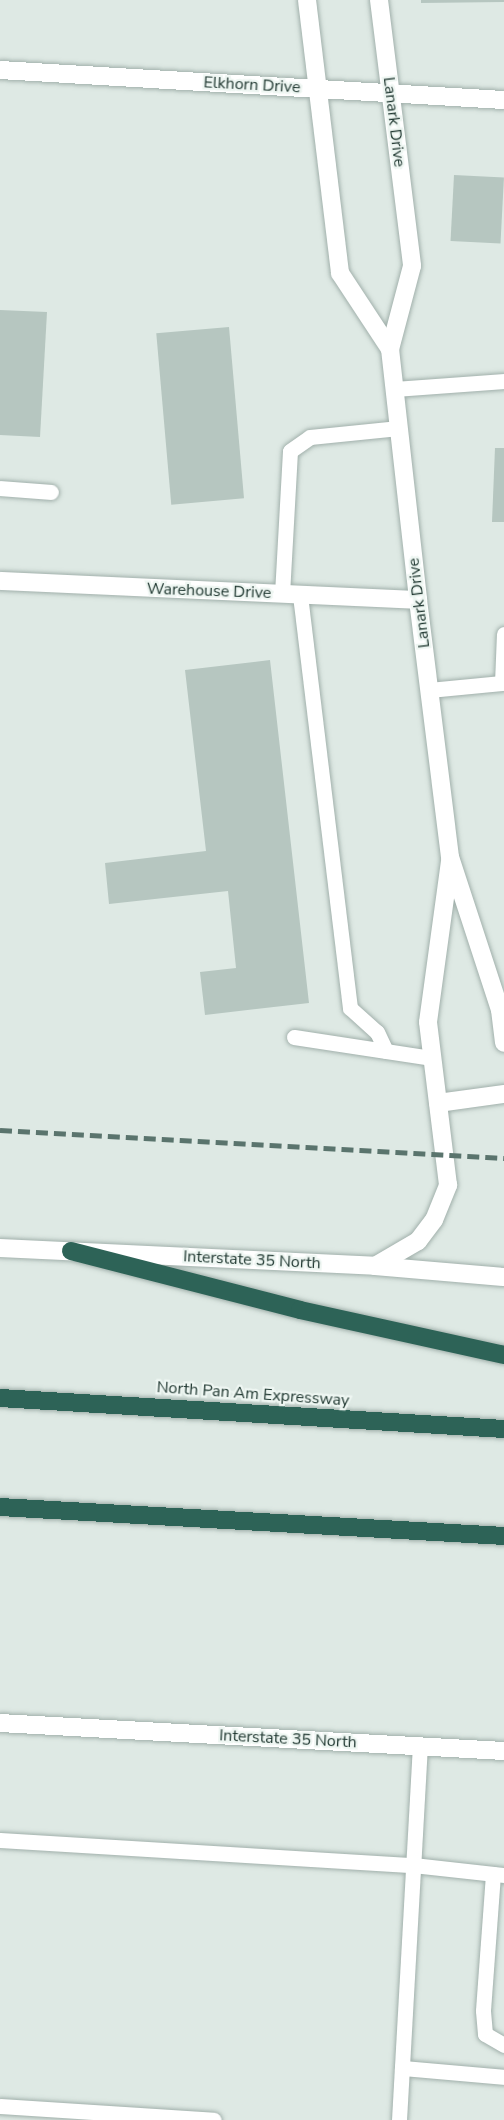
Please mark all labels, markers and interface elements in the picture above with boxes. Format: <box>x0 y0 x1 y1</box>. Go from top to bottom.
street label: Elkhorn Drive <box>203 73 301 97</box>
street label: Lanark Drive <box>379 76 409 168</box>
street label: Lanark Drive <box>404 557 434 649</box>
street label: Warehouse Drive <box>146 579 272 603</box>
street label: Interstate 35 North <box>183 1247 321 1273</box>
street label: North Pan Am Expressway <box>156 1378 350 1410</box>
street label: Interstate 35 North <box>219 1726 357 1752</box>

